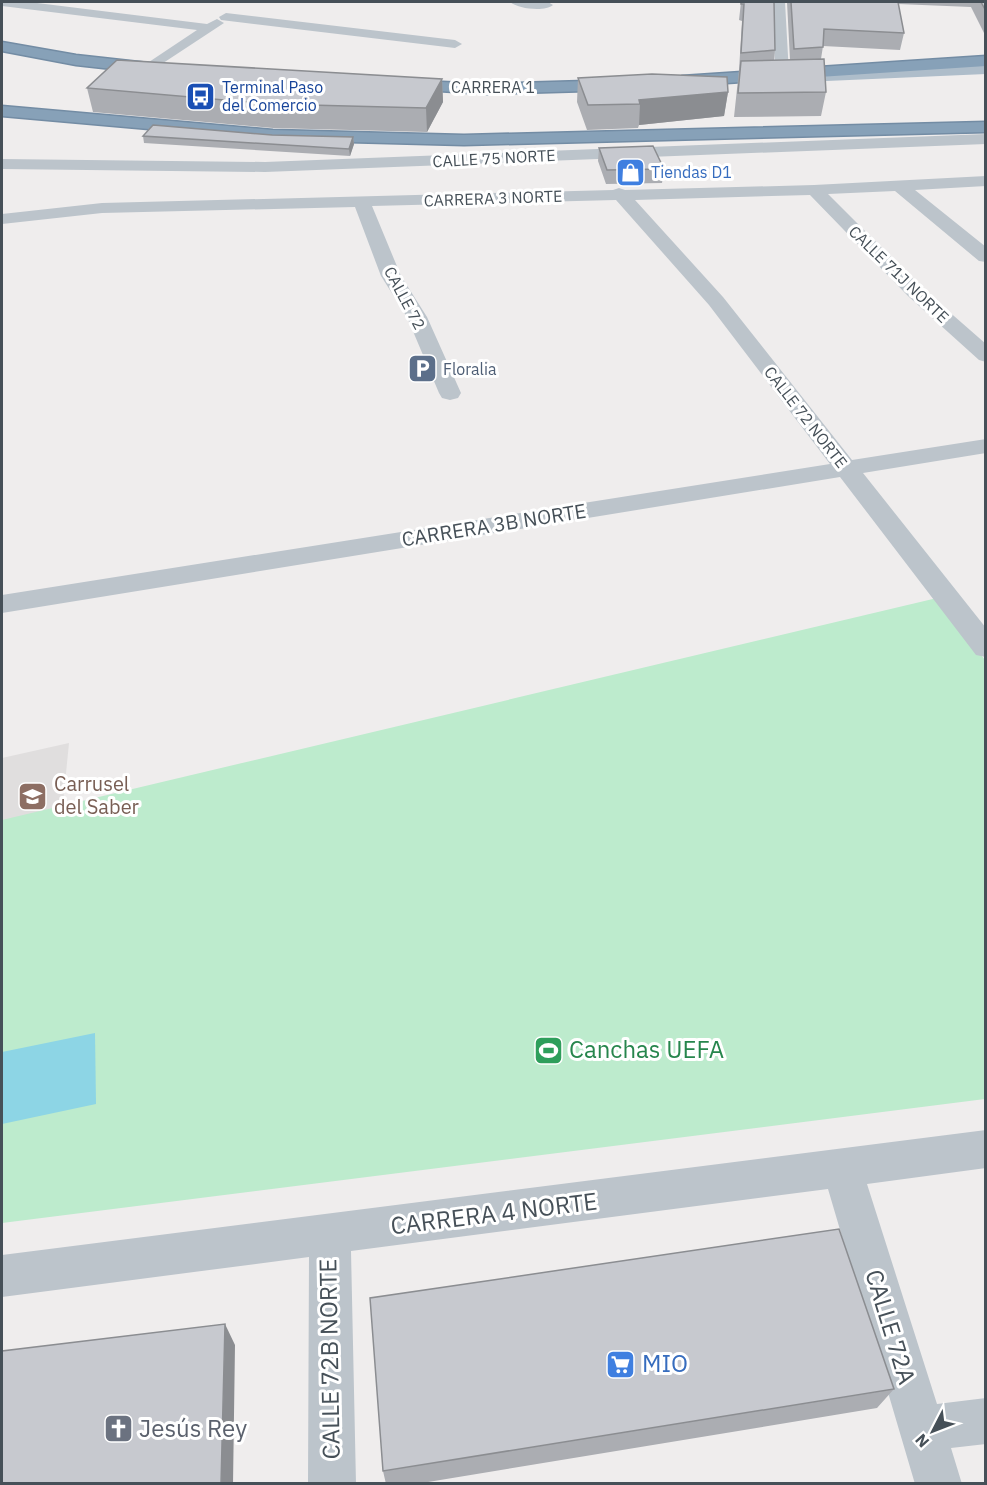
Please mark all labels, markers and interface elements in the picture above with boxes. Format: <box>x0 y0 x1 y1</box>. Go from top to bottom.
place label: Terminal Paso del Comercio <box>222 77 323 115</box>
street label: CARRERA 1 <box>451 77 535 97</box>
bus stop icon: Terminal Paso del Comercio <box>185 80 217 112</box>
street label: CALLE 75 NORTE <box>432 145 556 171</box>
shop icon: Tiendas D1 <box>614 156 646 188</box>
place label: Tiendas D1 <box>651 162 732 182</box>
street label: CARRERA 3 NORTE <box>423 186 563 210</box>
street label: CALLE 71J NORTE <box>845 221 953 327</box>
street label: CALLE 72 <box>380 263 430 333</box>
parking icon: Floralia <box>406 353 438 385</box>
place label: Floralia <box>443 359 497 379</box>
street label: CALLE 72 NORTE <box>760 362 852 472</box>
street label: CARRERA 3B NORTE <box>400 497 588 552</box>
place label: Carrusel del Saber <box>54 770 139 820</box>
school or university icon: Carrusel del Saber <box>17 780 49 812</box>
place label: Canchas UEFA <box>569 1033 724 1065</box>
sports icon: Canchas UEFA <box>532 1034 564 1066</box>
street label: CARRERA 4 NORTE <box>389 1184 599 1242</box>
street label: CALLE 72B NORTE <box>311 1258 347 1460</box>
street label: CALLE 72A <box>858 1266 924 1388</box>
place label: MIO <box>642 1347 688 1379</box>
supermarket icon: MIO <box>605 1348 637 1380</box>
north arrow <box>903 1401 963 1461</box>
place label: Jesús Rey <box>139 1412 247 1444</box>
church icon: Jesús Rey <box>102 1413 134 1445</box>
text: N <box>911 1430 933 1452</box>

